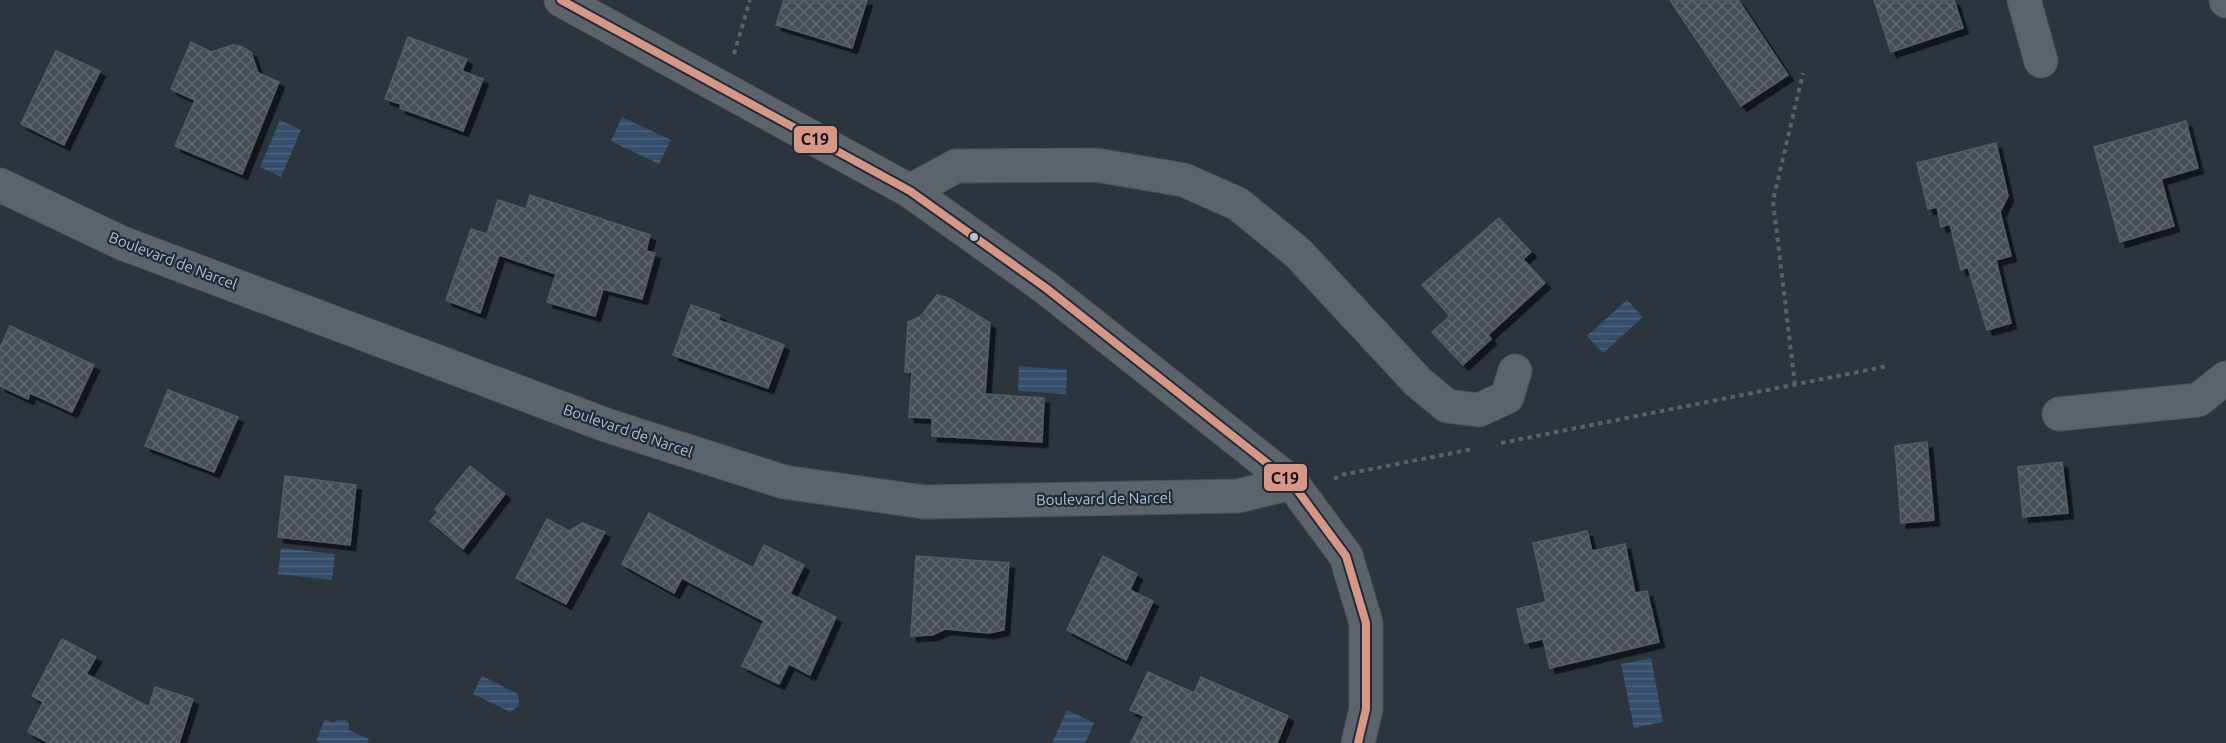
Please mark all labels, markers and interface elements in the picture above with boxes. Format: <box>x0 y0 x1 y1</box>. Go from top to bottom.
line badge: C19 <box>793 125 838 154</box>
text: C19 <box>801 130 829 148</box>
street label: Boulevard de Narcel <box>107 228 240 293</box>
unlabelled marker <box>968 231 980 243</box>
street label: Boulevard de Narcel <box>561 400 695 461</box>
line badge: C19 <box>1263 463 1308 492</box>
text: C19 <box>1271 469 1299 487</box>
street label: Boulevard de Narcel <box>1036 489 1172 508</box>

